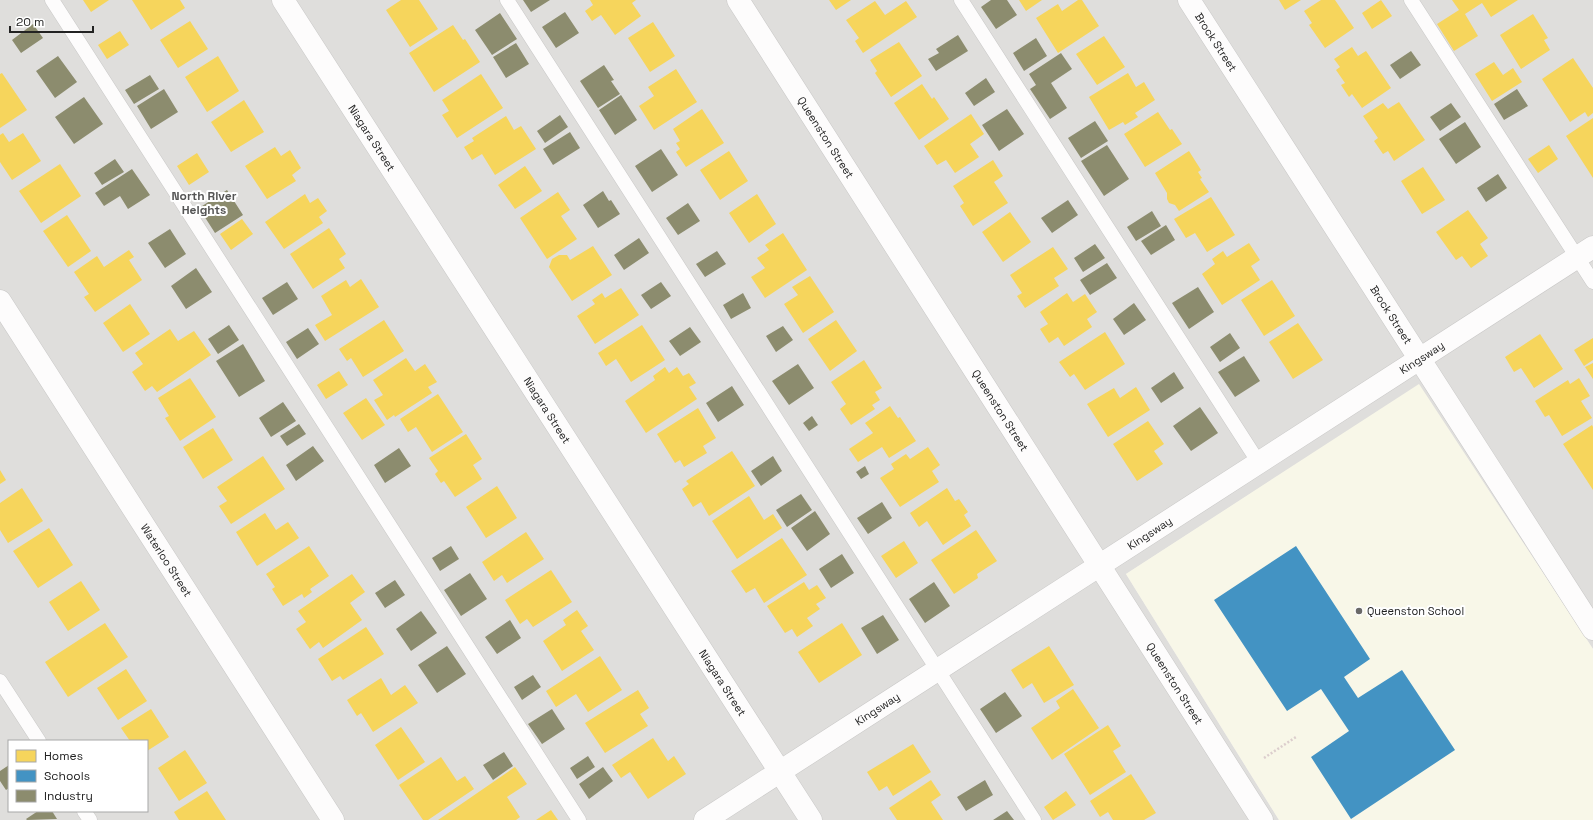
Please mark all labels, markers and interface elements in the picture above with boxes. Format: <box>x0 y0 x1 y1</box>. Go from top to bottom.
scale bar <box>10 8 93 34</box>
street label: Brock Street <box>1192 10 1240 74</box>
text: 20 m <box>16 14 44 30</box>
street label: Queenston Street <box>794 94 857 181</box>
street label: Niagara Street <box>345 102 398 174</box>
district label: North River Heights <box>172 188 237 218</box>
street label: Brock Street <box>1367 283 1415 347</box>
street label: Kingsway <box>1397 338 1447 377</box>
street label: Queenston Street <box>969 367 1032 454</box>
street label: Niagara Street <box>521 374 574 446</box>
street label: Kingsway <box>1124 514 1175 553</box>
street label: Waterloo Street <box>138 521 195 599</box>
place label: Queenston School <box>1367 604 1464 618</box>
marker: Queenston School <box>1354 606 1364 616</box>
street label: Queenston Street <box>1143 640 1206 727</box>
street label: Niagara Street <box>696 647 749 719</box>
street label: Kingsway <box>852 689 902 728</box>
legend <box>8 740 148 812</box>
text: Homes <box>44 748 83 764</box>
text: Schools <box>44 768 90 784</box>
text: Industry <box>44 788 93 804</box>

